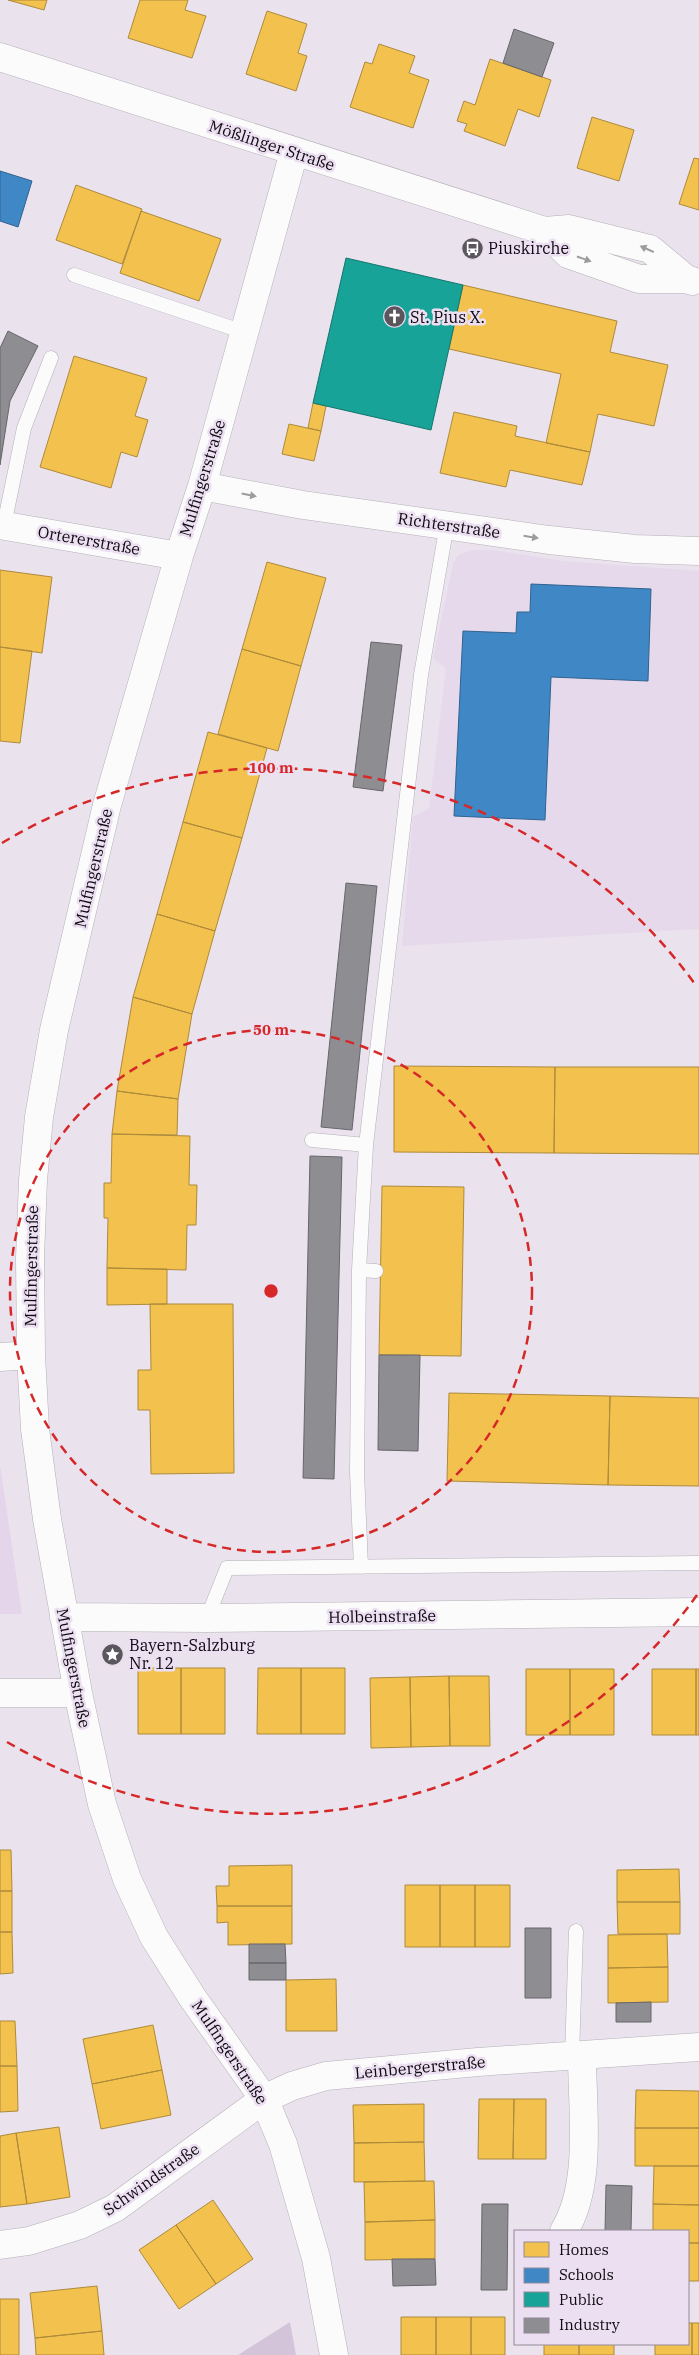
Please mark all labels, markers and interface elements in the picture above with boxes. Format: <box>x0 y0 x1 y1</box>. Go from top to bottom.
street label: Mößlinger Straße <box>207 115 337 175</box>
bus stop icon: Piuskirche <box>460 236 484 260</box>
place label: Piuskirche <box>488 238 569 258</box>
one-way arrow <box>640 245 654 253</box>
one-way arrow <box>576 256 591 263</box>
church icon: St. Pius X. <box>382 305 406 329</box>
place label: St. Pius X. <box>410 307 485 327</box>
street label: Mulfingerstraße <box>175 417 229 539</box>
one-way arrow <box>242 491 258 499</box>
street label: Richterstraße <box>396 508 502 542</box>
street label: Ortererstraße <box>36 521 142 559</box>
one-way arrow <box>524 533 540 541</box>
text: 100 m <box>248 758 294 777</box>
street label: Mulfingerstraße <box>70 807 116 929</box>
text: 50 m <box>253 1020 289 1039</box>
street label: Mulfingerstraße <box>20 1205 42 1327</box>
centre of rings <box>262 1282 280 1300</box>
street label: Holbeinstraße <box>328 1605 436 1627</box>
street label: Mulfingerstraße <box>53 1607 95 1729</box>
place label: Bayern-Salzburg Nr. 12 <box>129 1635 255 1673</box>
place icon: Bayern-Salzburg Nr. 12 <box>101 1642 125 1666</box>
street label: Mulfingerstraße <box>188 1996 272 2108</box>
street label: Leinbergerstraße <box>354 2051 486 2083</box>
street label: Schwindstraße <box>99 2138 203 2220</box>
legend <box>514 2230 689 2345</box>
text: Homes <box>559 2240 609 2259</box>
text: Schools <box>559 2265 614 2284</box>
text: Public <box>559 2290 604 2309</box>
text: Industry <box>559 2315 620 2334</box>

